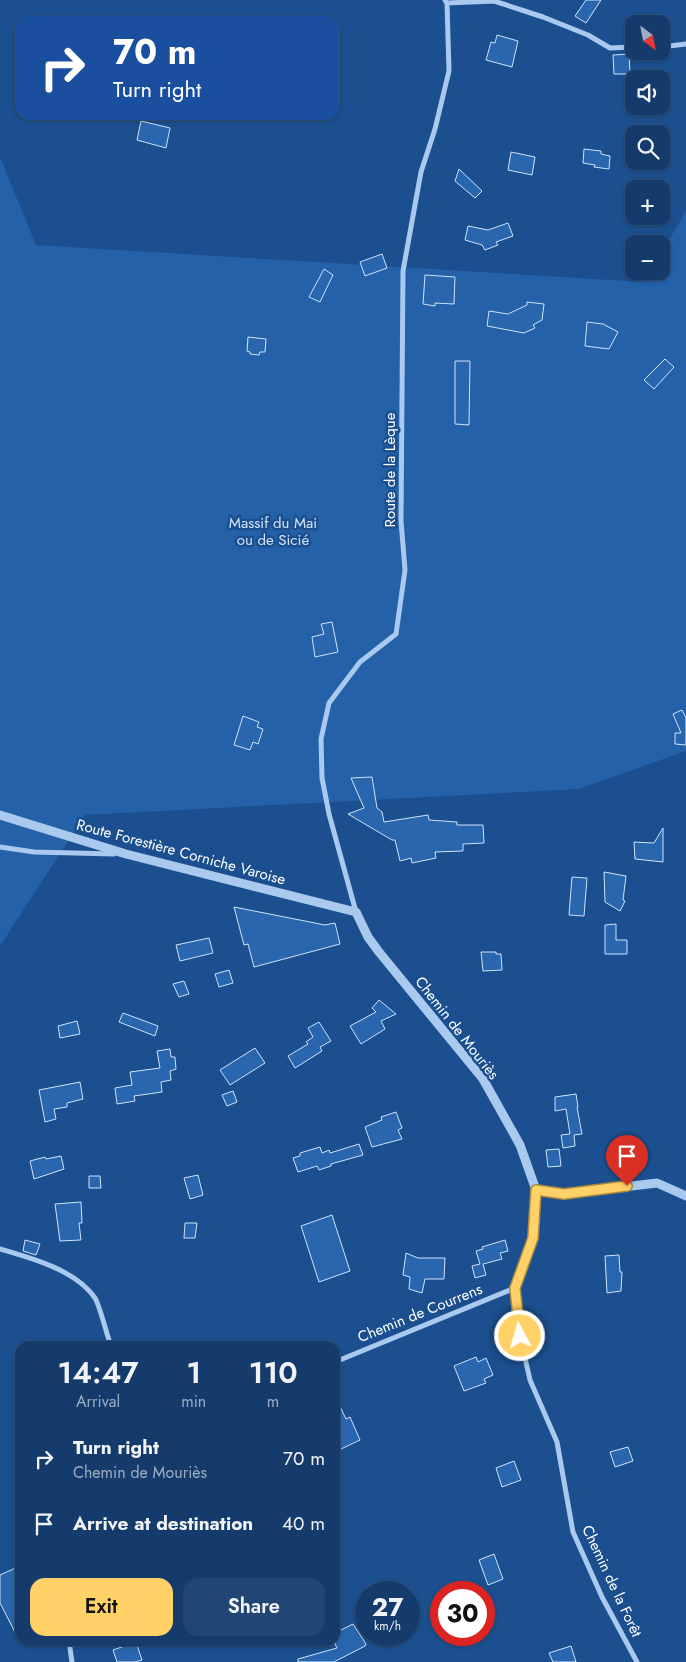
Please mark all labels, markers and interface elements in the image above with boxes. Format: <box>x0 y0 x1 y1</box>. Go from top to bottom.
north arrow <box>625 15 670 60</box>
map controls <box>625 15 670 280</box>
text: 70 m <box>113 27 196 77</box>
icon: right <box>30 35 95 100</box>
button: sound <box>625 70 670 115</box>
text: Turn right <box>113 73 201 105</box>
button: search <box>625 125 670 170</box>
button: + <box>625 180 670 225</box>
button: − <box>625 235 670 280</box>
street label: Route de la Lèque <box>379 412 401 527</box>
park label: Massif du Mai ou de Sicié <box>229 512 317 551</box>
street label: Route Forestière Corniche Varoise <box>74 813 288 891</box>
street label: Chemin de Mouriès <box>410 972 504 1084</box>
pin <box>606 1135 648 1186</box>
icon: arrive <box>613 1142 641 1170</box>
street label: Chemin de Courrens <box>354 1278 486 1348</box>
position arrow <box>493 1309 545 1361</box>
text: 14:47 <box>57 1351 139 1394</box>
text: 1 <box>186 1351 201 1394</box>
text: 110 <box>249 1351 297 1394</box>
text: Arrival <box>76 1390 120 1413</box>
text: min <box>181 1390 206 1413</box>
text: m <box>267 1390 279 1413</box>
text: Turn right <box>73 1434 159 1461</box>
icon: right <box>30 1445 58 1473</box>
text: 70 m <box>283 1445 325 1472</box>
text: Chemin de Mouriès <box>73 1461 207 1484</box>
icon: arrive <box>30 1510 58 1538</box>
text: Arrive at destination <box>73 1510 253 1537</box>
text: 40 m <box>282 1510 325 1537</box>
street label: Chemin de la Forêt <box>576 1521 648 1641</box>
button: Exit <box>30 1578 173 1636</box>
button: Share <box>183 1578 325 1636</box>
speed limit sign: 30 <box>430 1581 495 1646</box>
text: 27 <box>372 1589 403 1625</box>
text: km/h <box>374 1617 401 1635</box>

